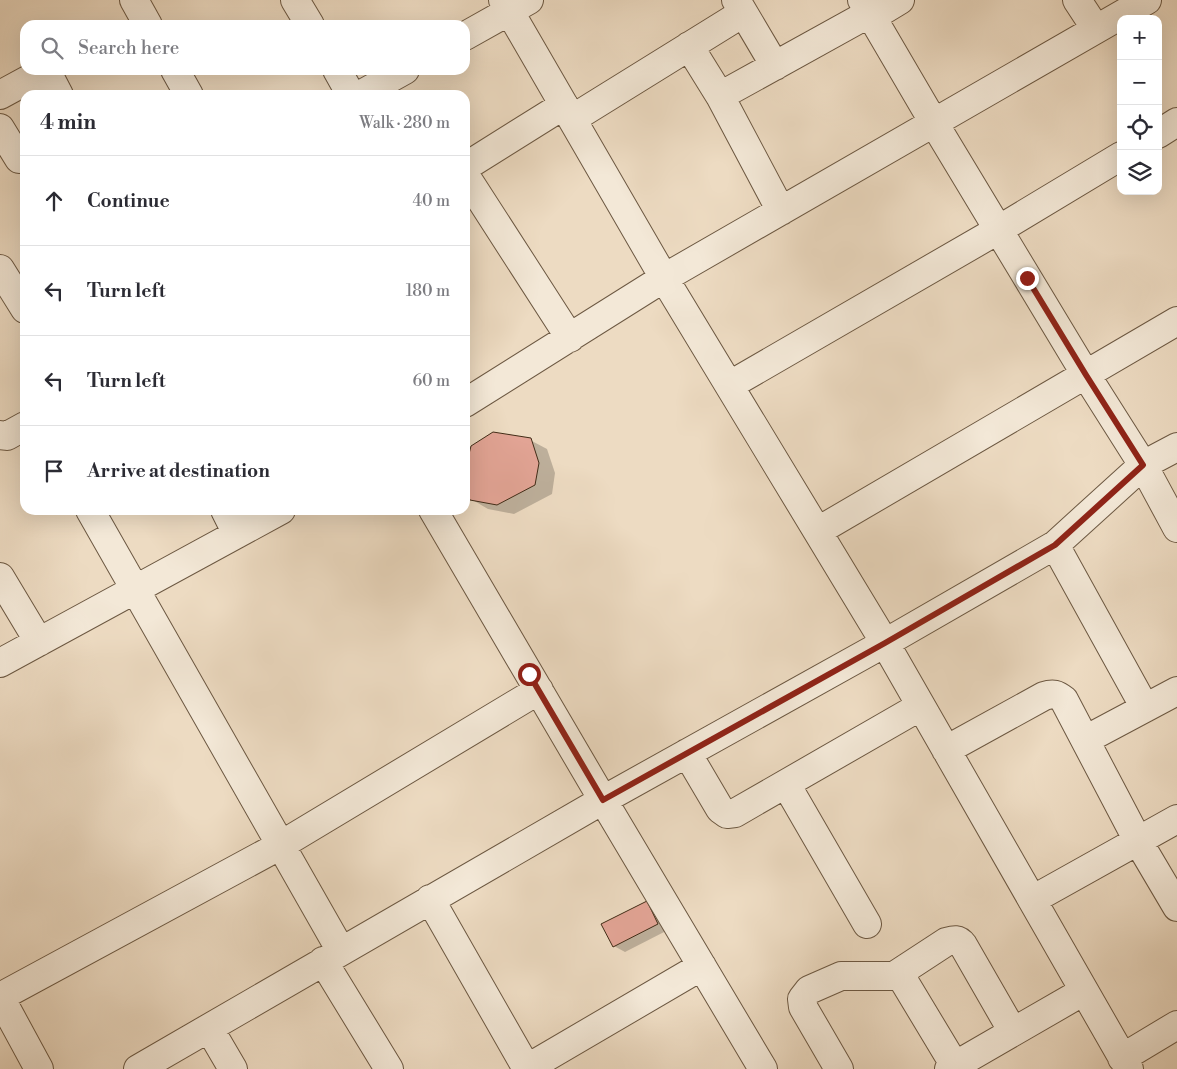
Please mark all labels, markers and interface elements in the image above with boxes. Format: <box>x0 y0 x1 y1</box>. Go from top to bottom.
map controls <box>1117 15 1162 195</box>
button: + <box>1117 15 1162 60</box>
search box <box>20 20 470 75</box>
icon: search <box>38 34 66 62</box>
text: Search here <box>78 36 179 60</box>
button: − <box>1117 60 1162 105</box>
button: locate <box>1117 105 1162 150</box>
text: 4 min <box>40 110 96 136</box>
text: Walk · 280 m <box>359 113 450 133</box>
button: layers <box>1117 150 1162 195</box>
icon: ahead <box>40 187 68 215</box>
text: Continue <box>87 189 170 213</box>
text: 40 m <box>413 191 450 211</box>
route end <box>1016 267 1039 290</box>
icon: left <box>40 277 68 305</box>
text: Turn left <box>87 279 166 303</box>
text: 180 m <box>406 281 450 301</box>
icon: left <box>40 367 68 395</box>
text: Turn left <box>87 369 166 393</box>
text: 60 m <box>412 371 450 391</box>
icon: arrive <box>40 457 68 485</box>
text: Arrive at destination <box>87 459 270 483</box>
route start <box>518 663 541 686</box>

